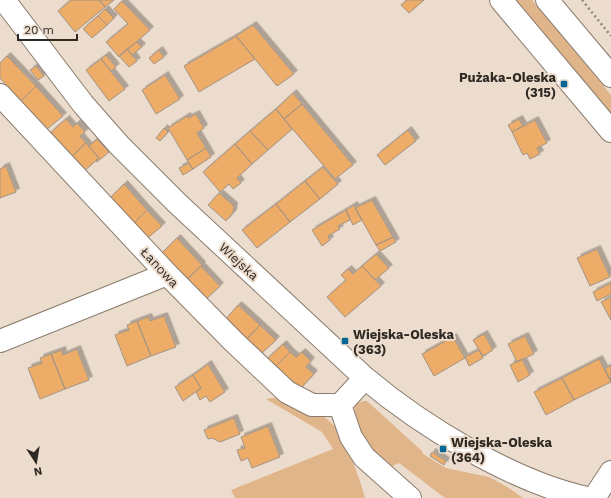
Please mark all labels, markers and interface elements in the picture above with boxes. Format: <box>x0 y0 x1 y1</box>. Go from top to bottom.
scale bar <box>18 16 77 42</box>
text: 20 m <box>24 23 54 37</box>
place label: Pużaka-Oleska (315) <box>459 70 556 100</box>
marker: Pużaka-Oleska (315) <box>559 79 569 89</box>
street label: Wiejska <box>216 239 262 284</box>
street label: Łanowa <box>137 244 182 291</box>
place label: Wiejska-Oleska (363) <box>353 327 455 357</box>
marker: Wiejska-Oleska (363) <box>340 336 350 346</box>
place label: Wiejska-Oleska (364) <box>451 435 553 465</box>
north arrow <box>16 442 56 482</box>
marker: Wiejska-Oleska (364) <box>438 444 448 454</box>
text: N <box>33 464 43 478</box>

